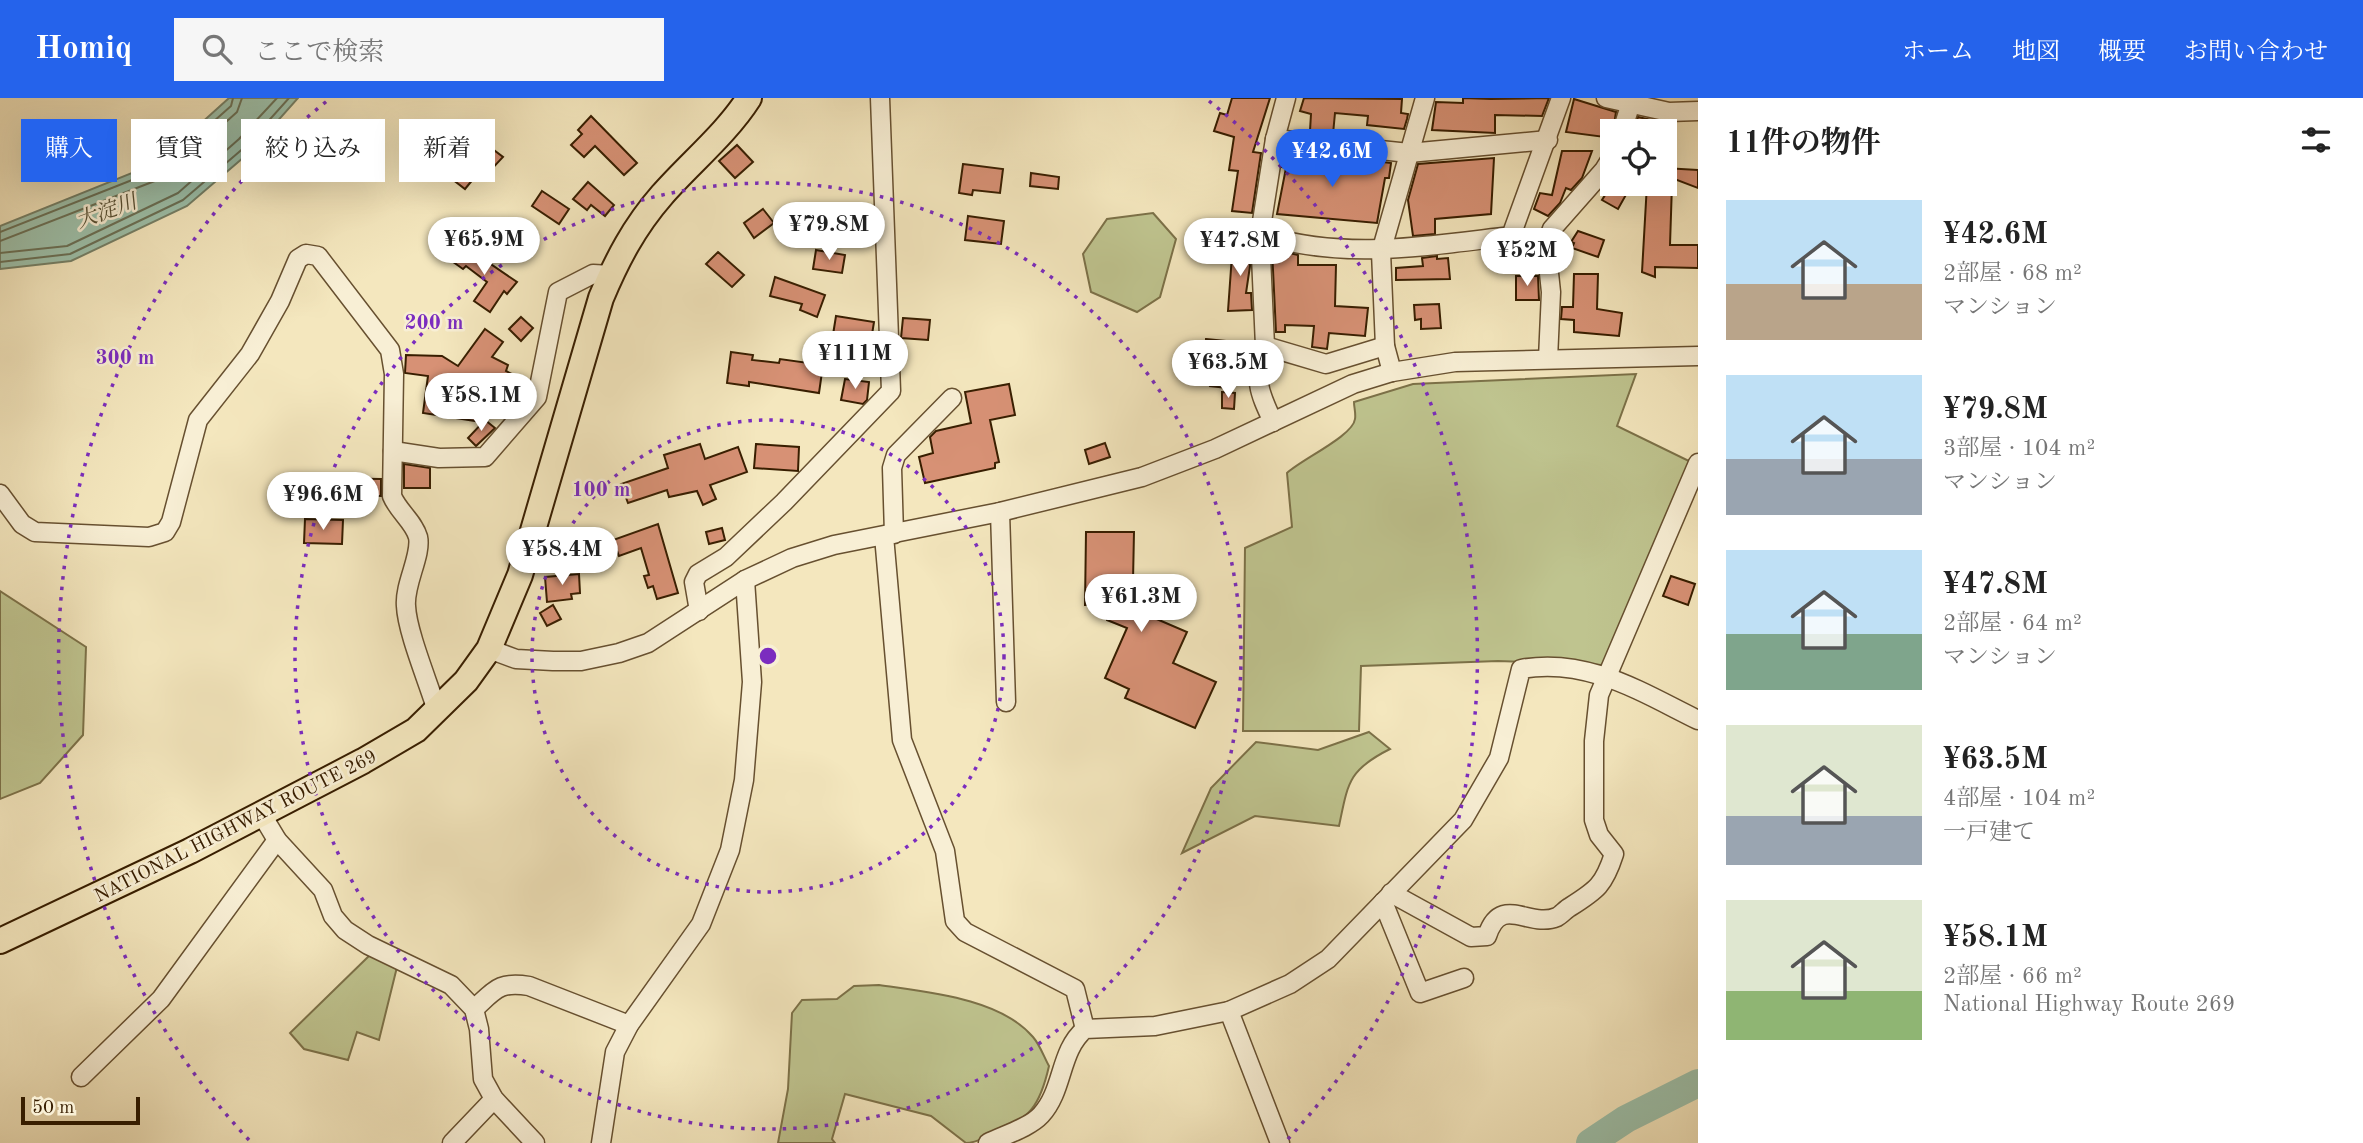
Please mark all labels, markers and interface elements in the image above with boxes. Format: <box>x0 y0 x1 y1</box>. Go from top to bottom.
search box <box>174 18 664 81</box>
icon: search <box>198 30 236 68</box>
text: Homiq <box>35 33 132 66</box>
text: ここで検索 <box>254 40 384 66</box>
text: ホーム <box>1902 41 1974 65</box>
text: 地図 <box>2012 41 2060 65</box>
text: 概要 <box>2098 41 2146 65</box>
text: お問い合わせ <box>2184 41 2328 65</box>
chip: 購入 <box>21 119 117 182</box>
chip: 賃貸 <box>131 119 227 182</box>
chip: 絞り込み <box>241 119 385 182</box>
chip: 新着 <box>399 119 495 182</box>
map controls <box>1600 119 1677 196</box>
button: locate <box>1600 119 1677 196</box>
icon: filters <box>2297 121 2335 159</box>
text: 11件の物件 <box>1726 129 1881 159</box>
pin: ¥42.6M <box>1275 130 1389 189</box>
text: ¥42.6M <box>1292 140 1372 163</box>
water label: 大淀川 <box>73 189 142 233</box>
pin: ¥79.8M <box>772 202 886 262</box>
text: ¥79.8M <box>789 213 869 236</box>
pin: ¥65.9M <box>427 218 541 277</box>
pin: ¥47.8M <box>1183 218 1297 278</box>
text: ¥42.6M <box>1943 220 2048 250</box>
text: ¥65.9M <box>444 228 524 251</box>
pin: ¥52M <box>1486 228 1568 288</box>
icon: home <box>1782 228 1866 312</box>
text: ¥47.8M <box>1200 229 1280 252</box>
text: ¥52M <box>1497 239 1557 262</box>
text: 2部屋 · 68 m² <box>1943 262 2082 285</box>
text: マンション <box>1943 296 2057 319</box>
text: 200 m <box>404 313 464 334</box>
pin: ¥111M <box>806 331 904 391</box>
pin: ¥63.5M <box>1171 341 1285 400</box>
text: ¥111M <box>818 342 892 365</box>
text: 300 m <box>95 348 155 369</box>
text: ¥63.5M <box>1188 351 1268 374</box>
pin: ¥58.1M <box>424 374 538 433</box>
text: ¥58.1M <box>441 384 521 407</box>
text: ¥79.8M <box>1943 395 2048 425</box>
icon: home <box>1782 403 1866 487</box>
text: 3部屋 · 104 m² <box>1943 437 2095 460</box>
text: マンション <box>1943 471 2057 494</box>
pin: ¥96.6M <box>266 472 380 532</box>
text: 100 m <box>571 480 631 501</box>
text: ¥96.6M <box>283 483 363 506</box>
pin: ¥58.4M <box>505 528 619 587</box>
text: ¥58.4M <box>522 538 602 561</box>
text: ¥47.8M <box>1943 570 2048 600</box>
pin: ¥61.3M <box>1084 574 1198 634</box>
icon: home <box>1782 578 1866 662</box>
text: ¥61.3M <box>1101 585 1181 608</box>
text: 2部屋 · 64 m² <box>1943 612 2082 635</box>
centre of rings <box>756 644 780 668</box>
text: マンション <box>1943 646 2057 669</box>
text: ¥63.5M <box>1943 745 2048 775</box>
street label: NATIONAL HIGHWAY ROUTE 269 <box>92 747 380 907</box>
icon: home <box>1782 753 1866 837</box>
text: 4部屋 · 104 m² <box>1943 787 2095 810</box>
text: 一戸建て <box>1943 821 2035 844</box>
text: ¥58.1M <box>1943 923 2048 953</box>
icon: home <box>1782 928 1866 1012</box>
text: 2部屋 · 66 m² <box>1943 965 2082 988</box>
text: National Highway Route 269 <box>1943 993 2235 1016</box>
scale bar <box>21 1094 140 1126</box>
text: 50 m <box>32 1099 74 1118</box>

